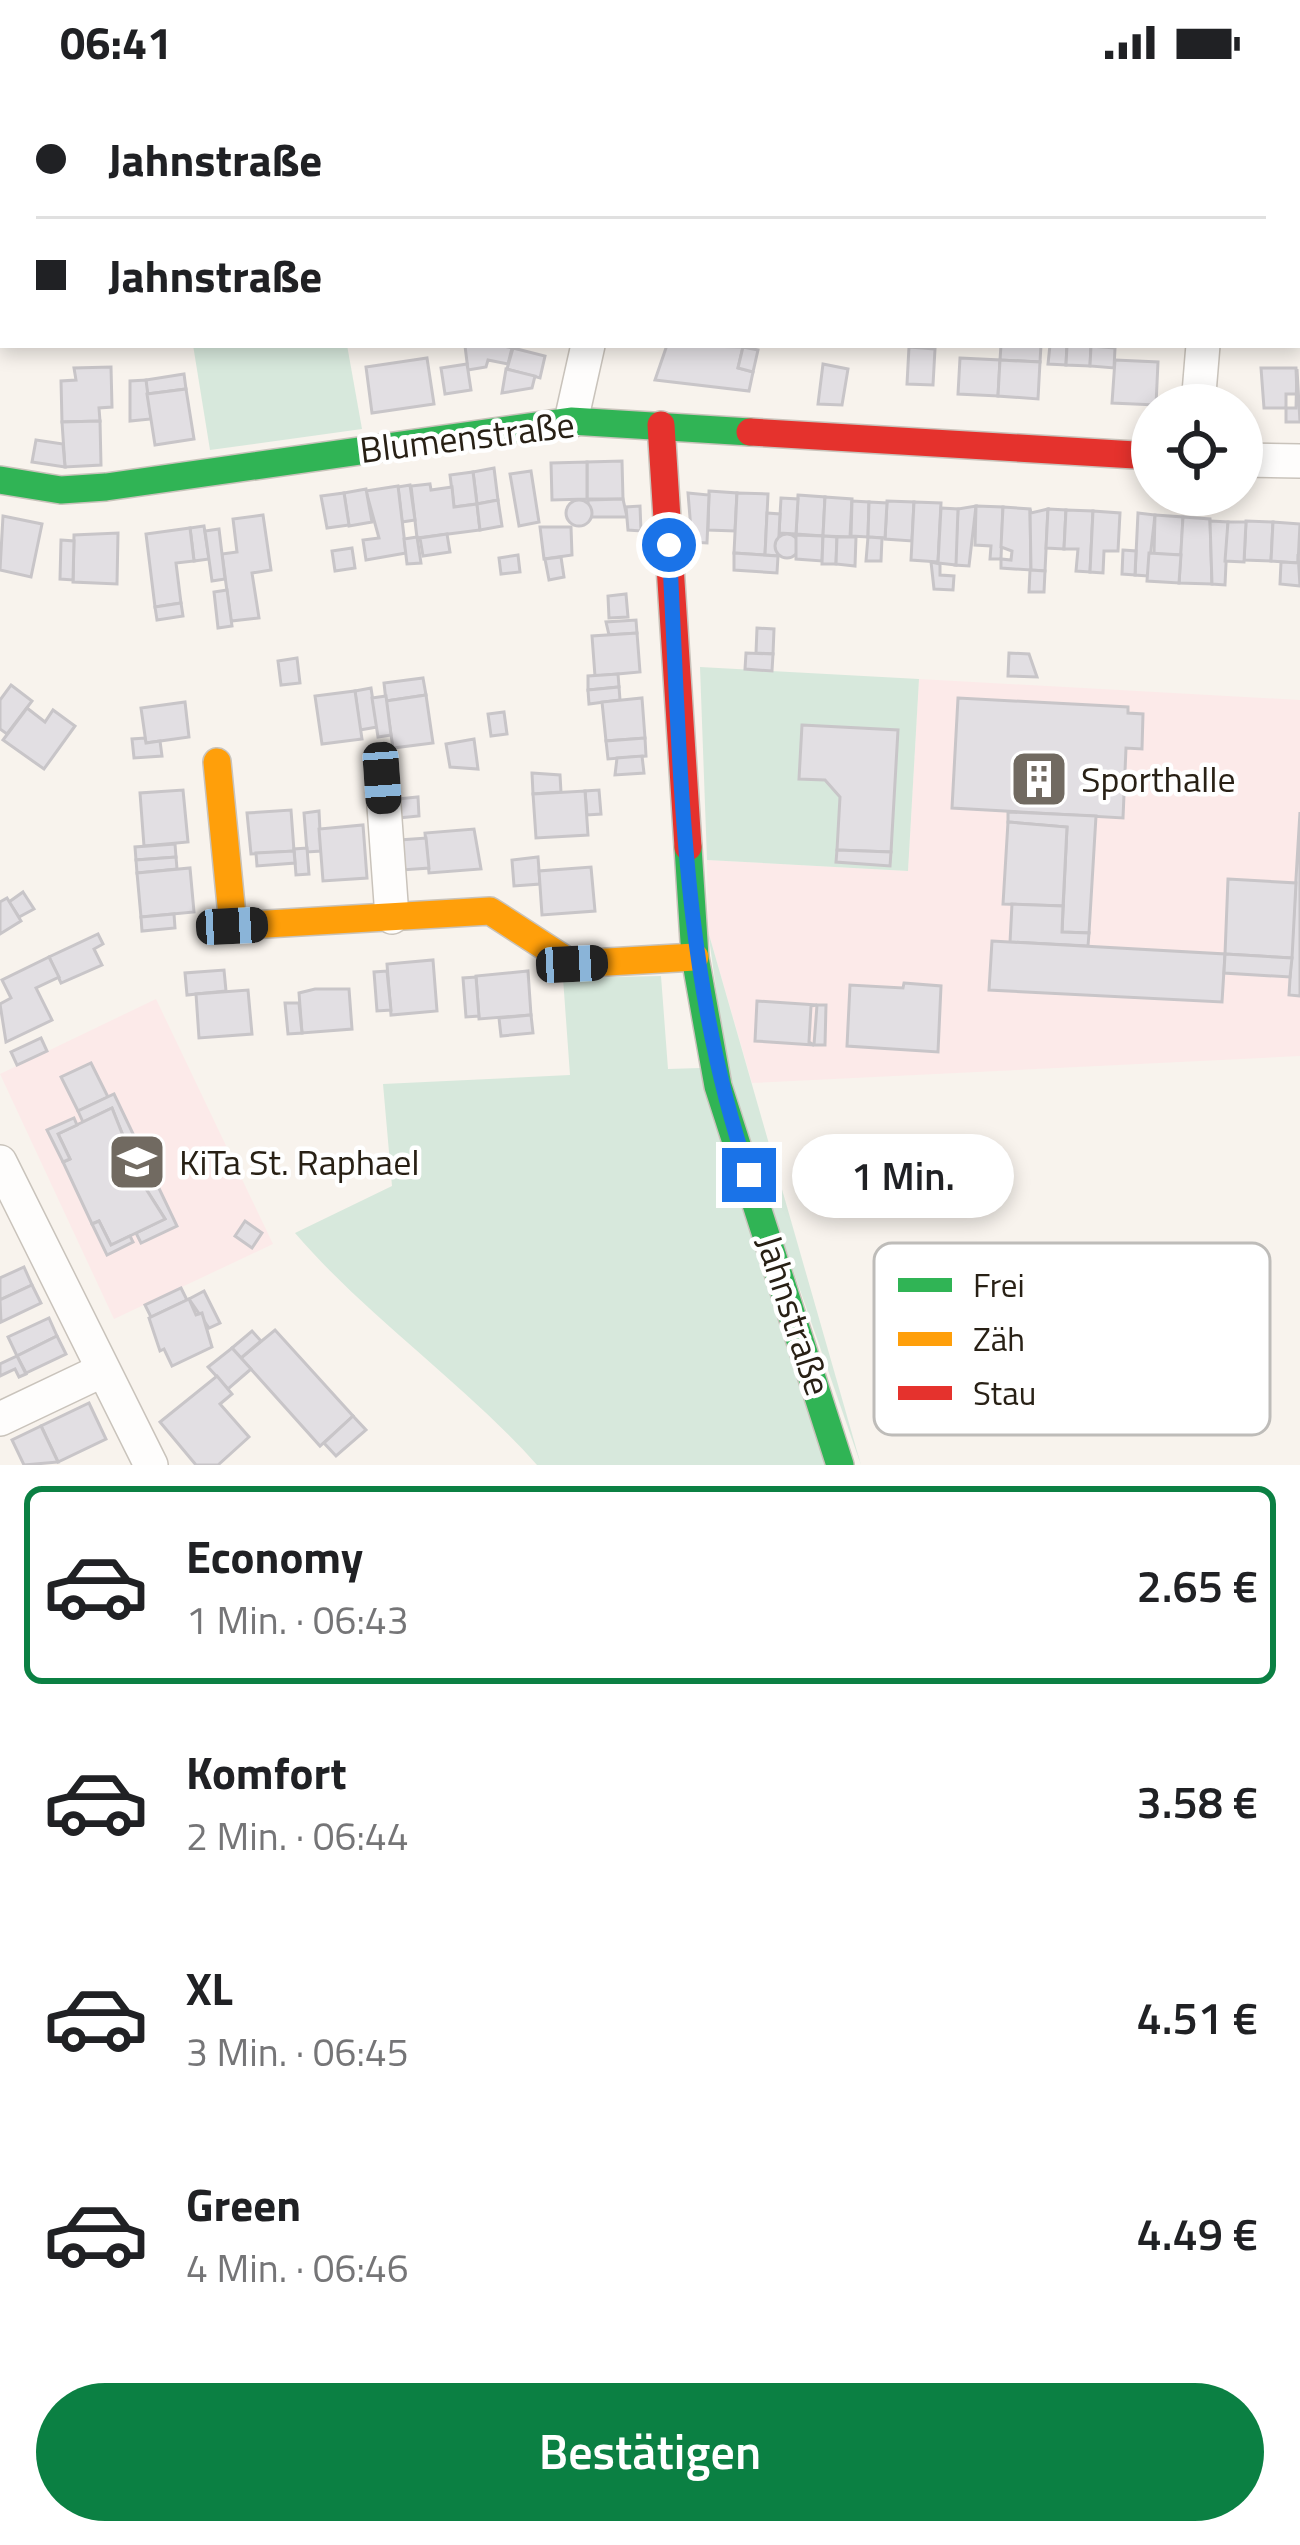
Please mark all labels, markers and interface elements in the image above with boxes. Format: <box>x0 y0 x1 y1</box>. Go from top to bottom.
text: 06:41 <box>60 8 172 76</box>
text: Jahnstraße <box>108 125 322 193</box>
text: Jahnstraße <box>108 241 322 309</box>
map controls <box>1131 384 1263 516</box>
button: locate <box>1131 384 1263 516</box>
street label: Blumenstraße <box>356 396 577 477</box>
route start <box>642 518 696 572</box>
car <box>362 741 402 815</box>
building icon: Sporthalle <box>1008 748 1070 810</box>
place label: Sporthalle <box>1081 751 1236 806</box>
car <box>195 906 269 946</box>
car <box>535 944 609 984</box>
school or university icon: KiTa St. Raphael <box>106 1131 168 1193</box>
callout: 1 Min. <box>791 1133 1013 1217</box>
place label: KiTa St. Raphael <box>179 1134 420 1189</box>
text: 1 Min. <box>851 1146 955 1205</box>
route end <box>722 1148 776 1202</box>
street label: Jahnstraße <box>743 1227 846 1402</box>
legend <box>874 1243 1270 1435</box>
text: Frei <box>973 1260 1025 1310</box>
text: Zäh <box>973 1314 1025 1364</box>
text: Stau <box>973 1368 1036 1418</box>
text: Economy <box>186 1522 363 1590</box>
icon: car <box>42 1531 150 1639</box>
text: 2.65 € <box>1137 1551 1258 1619</box>
text: 1 Min. · 06:43 <box>186 1590 409 1649</box>
text: Komfort <box>186 1738 347 1806</box>
icon: car <box>42 1747 150 1855</box>
text: 3.58 € <box>1137 1767 1258 1835</box>
text: 2 Min. · 06:44 <box>186 1806 409 1865</box>
text: XL <box>186 1954 233 2022</box>
icon: car <box>42 1963 150 2071</box>
text: 4.51 € <box>1137 1983 1258 2051</box>
text: 3 Min. · 06:45 <box>186 2022 409 2081</box>
text: Green <box>186 2170 301 2238</box>
icon: car <box>42 2179 150 2287</box>
text: 4.49 € <box>1137 2199 1258 2267</box>
text: 4 Min. · 06:46 <box>186 2238 409 2297</box>
button: Bestätigen <box>36 2383 1264 2521</box>

